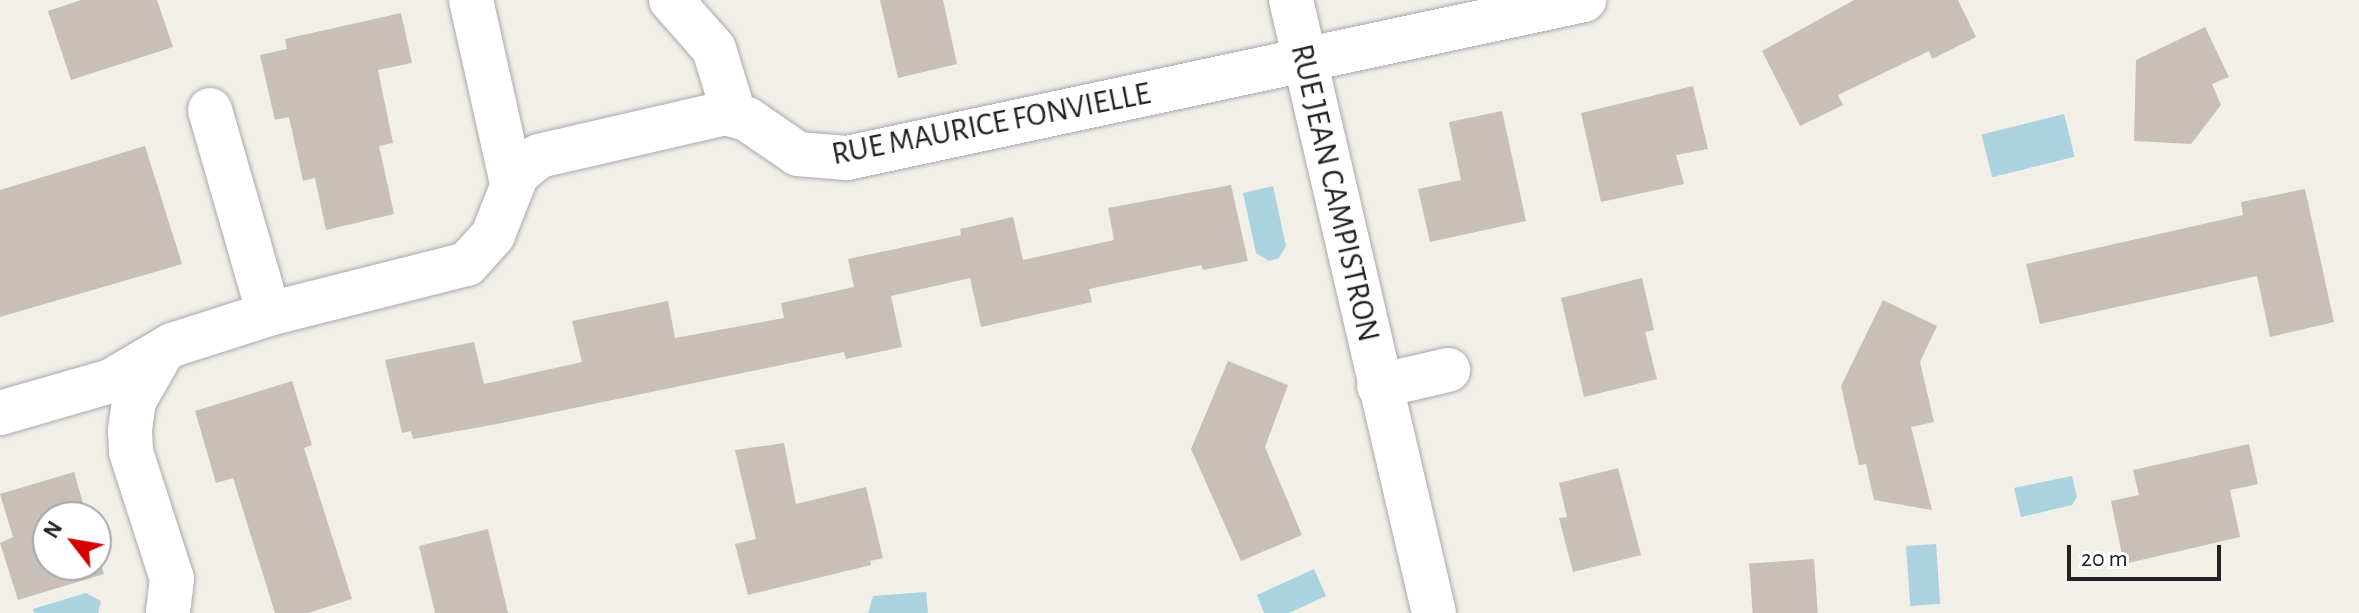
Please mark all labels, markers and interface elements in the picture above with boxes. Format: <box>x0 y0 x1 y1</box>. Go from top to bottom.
street label: RUE JEAN CAMPISTRON <box>1282 40 1388 346</box>
street label: RUE MAURICE FONVIELLE <box>828 74 1154 174</box>
north arrow <box>32 501 112 581</box>
text: N <box>40 517 67 542</box>
scale bar <box>2071 529 2225 579</box>
text: 20 m <box>2081 547 2128 571</box>

